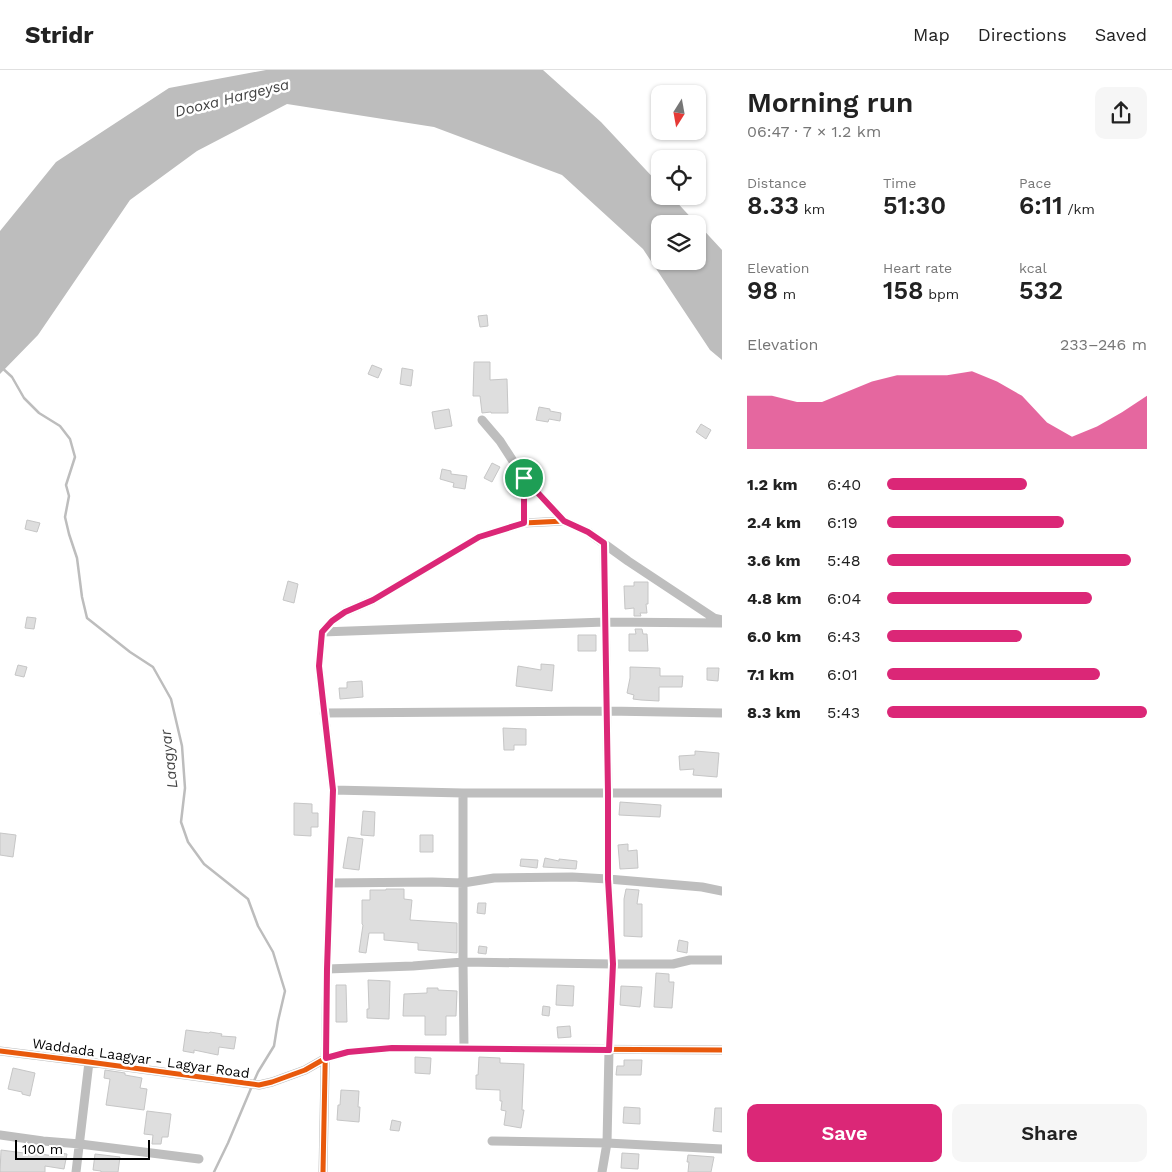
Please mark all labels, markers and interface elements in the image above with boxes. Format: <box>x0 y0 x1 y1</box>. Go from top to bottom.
text: Stridr <box>25 21 94 49</box>
text: Map <box>913 24 950 45</box>
text: Directions <box>978 24 1067 45</box>
text: Saved <box>1095 24 1147 45</box>
water label: Dooxa Hargeysa <box>173 75 291 121</box>
north arrow <box>651 85 706 140</box>
map controls <box>651 85 706 270</box>
text: Morning run <box>747 86 913 119</box>
button: share <box>1095 87 1147 139</box>
text: 06:47 · 7 × 1.2 km <box>747 122 881 141</box>
button: locate <box>651 150 706 205</box>
text: Distance <box>747 175 807 191</box>
text: Time <box>883 175 916 191</box>
text: Pace <box>1019 175 1051 191</box>
text: 8.33 <box>747 191 799 220</box>
text: 51:30 <box>883 191 946 220</box>
text: 6:11 <box>1019 191 1063 220</box>
text: km <box>799 201 825 217</box>
text: /km <box>1063 201 1095 217</box>
button: layers <box>651 215 706 270</box>
text: Elevation <box>747 260 810 276</box>
text: Heart rate <box>883 260 952 276</box>
text: kcal <box>1019 260 1047 276</box>
text: 98 <box>747 276 778 305</box>
text: 158 <box>883 276 924 305</box>
text: 532 <box>1019 276 1063 305</box>
text: m <box>778 286 796 302</box>
text: bpm <box>924 286 959 302</box>
text: Elevation <box>747 335 818 354</box>
text: 233–246 m <box>1060 335 1147 354</box>
pin <box>503 457 545 499</box>
icon: arrive <box>510 464 538 492</box>
text: 1.2 km <box>747 475 798 494</box>
text: 6:40 <box>827 475 861 494</box>
text: 2.4 km <box>747 513 801 532</box>
text: 6:19 <box>827 513 858 532</box>
text: 3.6 km <box>747 551 800 570</box>
text: 5:48 <box>827 551 861 570</box>
text: 4.8 km <box>747 589 802 608</box>
text: 6:04 <box>827 589 861 608</box>
text: 6.0 km <box>747 627 801 646</box>
text: 6:43 <box>827 627 861 646</box>
text: 7.1 km <box>747 665 794 684</box>
text: 6:01 <box>827 665 858 684</box>
text: 8.3 km <box>747 703 801 722</box>
text: 5:43 <box>827 703 860 722</box>
water label: Laagyar <box>156 727 182 789</box>
street label: Waddada Laagyar - Lagyar Road <box>31 1035 251 1081</box>
button: Save <box>747 1104 942 1162</box>
button: Share <box>952 1104 1147 1162</box>
scale bar <box>15 1137 150 1160</box>
text: 100 m <box>22 1141 63 1157</box>

